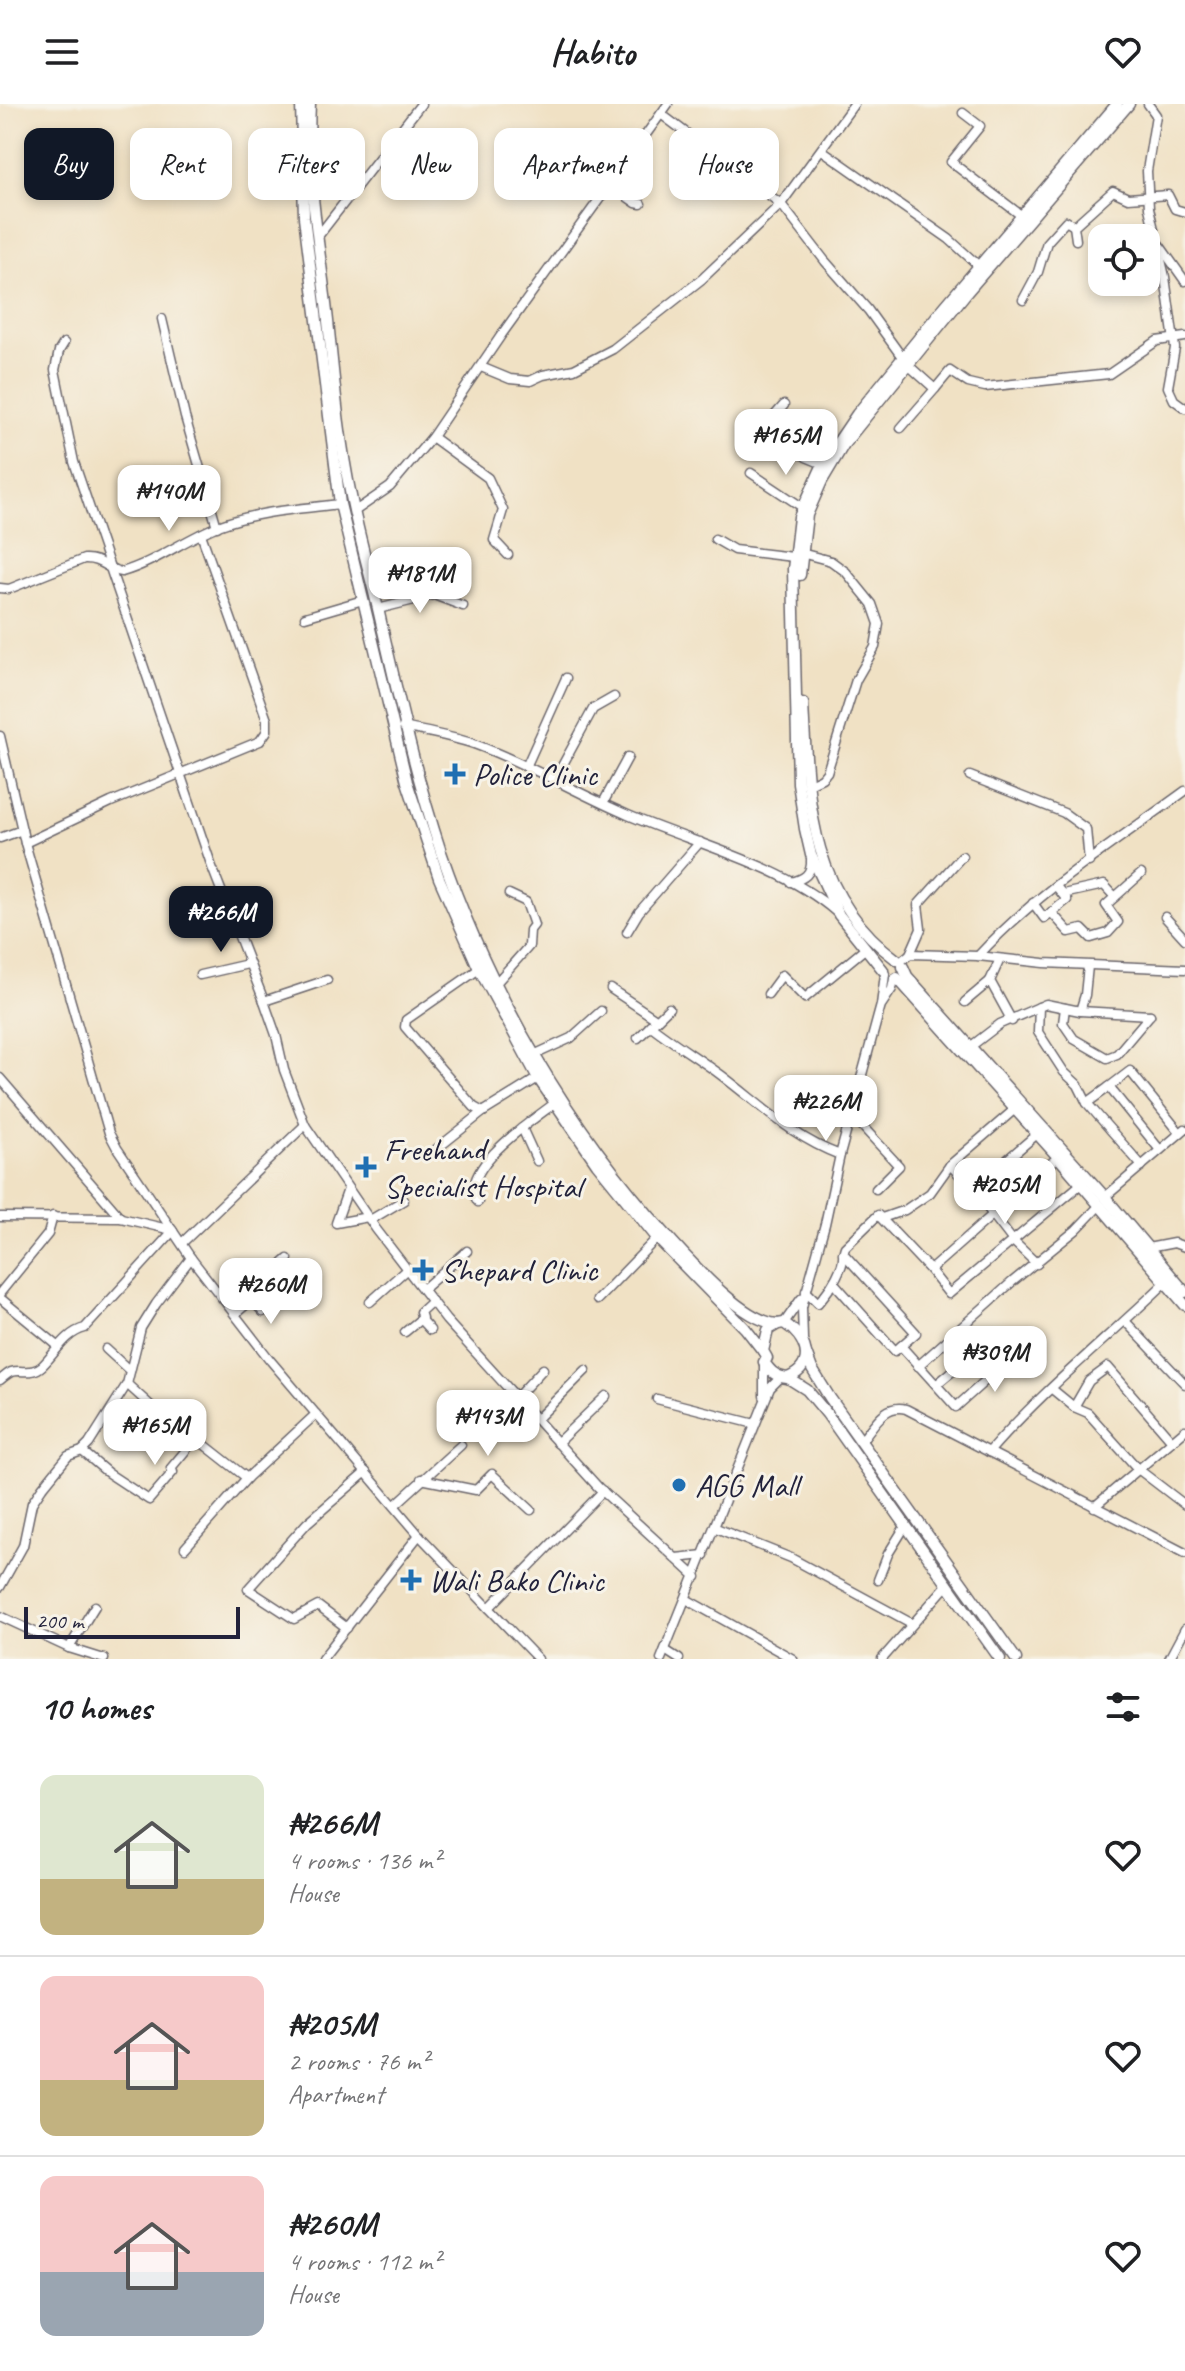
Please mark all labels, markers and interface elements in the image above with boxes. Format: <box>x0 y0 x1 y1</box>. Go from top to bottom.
text: Habito <box>550 29 635 75</box>
icon: menu <box>40 30 84 74</box>
icon: heart <box>1101 30 1145 74</box>
chip: Buy <box>24 128 114 200</box>
chip: Rent <box>130 128 232 200</box>
chip: Filters <box>248 128 365 200</box>
chip: New <box>381 128 478 200</box>
chip: Apartment <box>494 128 653 200</box>
chip: House <box>669 128 779 200</box>
map controls <box>1088 224 1160 296</box>
button: locate <box>1088 224 1160 296</box>
pin: ₦165M <box>730 409 842 477</box>
text: ₦165M <box>752 418 820 451</box>
pin: ₦140M <box>113 465 225 533</box>
text: ₦140M <box>136 474 202 507</box>
pin: ₦181M <box>364 547 476 615</box>
text: ₦181M <box>387 556 453 589</box>
place label: Police Clinic <box>473 754 599 795</box>
marker: Police Clinic <box>444 763 466 785</box>
pin: ₦266M <box>165 886 277 954</box>
text: ₦266M <box>187 895 255 928</box>
pin: ₦226M <box>770 1075 882 1143</box>
text: ₦226M <box>792 1084 860 1117</box>
place label: Freehand Specialist Hospital <box>384 1129 587 1207</box>
marker: Freehand Specialist Hospital <box>355 1156 377 1178</box>
pin: ₦205M <box>949 1158 1061 1226</box>
text: ₦205M <box>972 1167 1038 1200</box>
place label: Shepard Clinic <box>441 1250 599 1291</box>
pin: ₦260M <box>215 1258 327 1326</box>
marker: Shepard Clinic <box>412 1259 434 1281</box>
text: ₦260M <box>237 1267 305 1300</box>
pin: ₦309M <box>939 1326 1051 1394</box>
text: ₦309M <box>962 1335 1028 1368</box>
pin: ₦143M <box>432 1390 544 1458</box>
pin: ₦165M <box>99 1399 211 1467</box>
text: ₦143M <box>455 1399 521 1432</box>
text: ₦165M <box>121 1408 189 1441</box>
place label: AGG Mall <box>695 1465 803 1506</box>
marker: AGG Mall <box>670 1476 688 1494</box>
place label: Wali Bako Clinic <box>429 1560 606 1601</box>
marker: Wali Bako Clinic <box>400 1569 422 1591</box>
scale bar <box>24 1603 240 1639</box>
text: 200 m <box>36 1607 83 1635</box>
icon: filters <box>1101 1685 1145 1729</box>
text: 10 homes <box>40 1686 151 1729</box>
text: ₦266M <box>288 1801 377 1844</box>
icon: home <box>104 1807 200 1903</box>
icon: heart <box>1101 1833 1145 1877</box>
text: 4 rooms · 136 m² <box>288 1844 440 1877</box>
text: House <box>288 1877 339 1910</box>
text: ₦205M <box>288 2002 375 2045</box>
icon: home <box>104 2008 200 2104</box>
icon: heart <box>1101 2034 1145 2078</box>
text: 2 rooms · 76 m² <box>288 2045 429 2078</box>
text: Apartment <box>288 2078 384 2111</box>
text: ₦260M <box>288 2202 376 2245</box>
icon: home <box>104 2208 200 2304</box>
icon: heart <box>1101 2234 1145 2278</box>
text: 4 rooms · 112 m² <box>288 2245 440 2278</box>
text: House <box>288 2278 339 2311</box>

